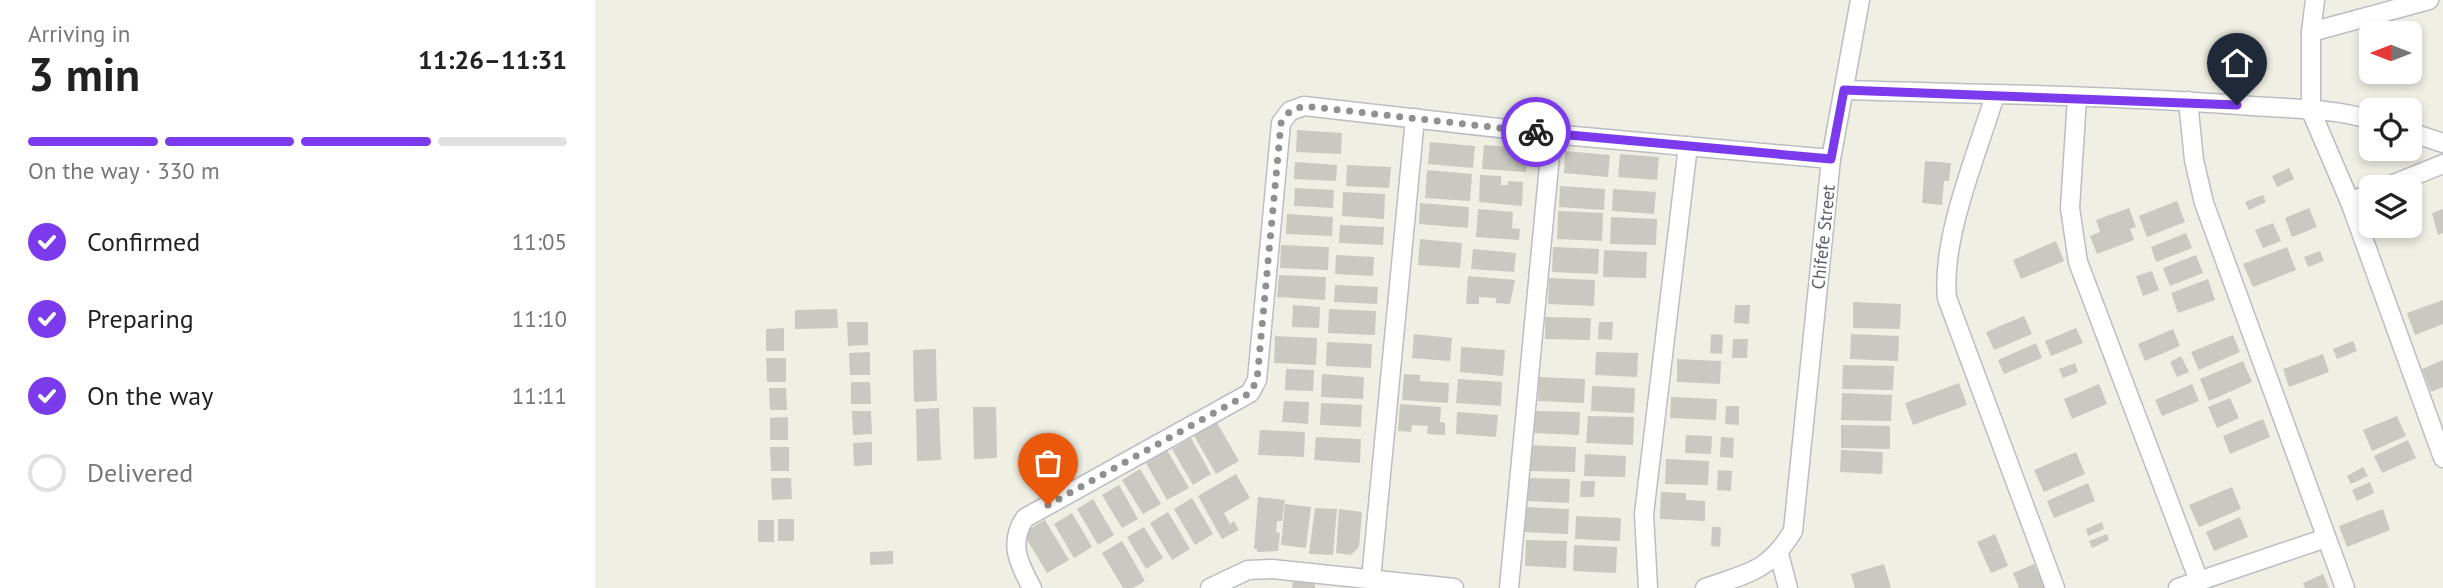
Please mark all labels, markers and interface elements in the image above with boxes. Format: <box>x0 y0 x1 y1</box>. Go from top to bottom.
text: Arriving in <box>28 19 130 48</box>
north arrow <box>2359 21 2422 84</box>
map controls <box>2359 21 2422 238</box>
pin <box>2207 33 2267 105</box>
text: 11:26–11:31 <box>418 43 567 76</box>
text: 3 min <box>28 44 140 104</box>
icon: home <box>2218 44 2256 82</box>
courier <box>1501 97 1571 167</box>
button: locate <box>2359 98 2422 161</box>
icon: bike <box>1517 113 1555 151</box>
text: On the way · 330 m <box>28 156 220 185</box>
button: layers <box>2359 175 2422 238</box>
street label: Chifefe Street <box>1806 184 1840 290</box>
icon: check <box>28 223 66 261</box>
text: Confirmed <box>87 225 200 258</box>
text: 11:05 <box>512 227 567 256</box>
icon: check <box>28 300 66 338</box>
text: Preparing <box>87 302 194 335</box>
text: 11:10 <box>512 304 567 333</box>
icon: check <box>28 377 66 415</box>
text: On the way <box>87 379 213 412</box>
text: 11:11 <box>512 381 567 410</box>
pin <box>1018 433 1078 505</box>
icon: bag <box>1029 444 1067 482</box>
text: Delivered <box>87 456 193 489</box>

